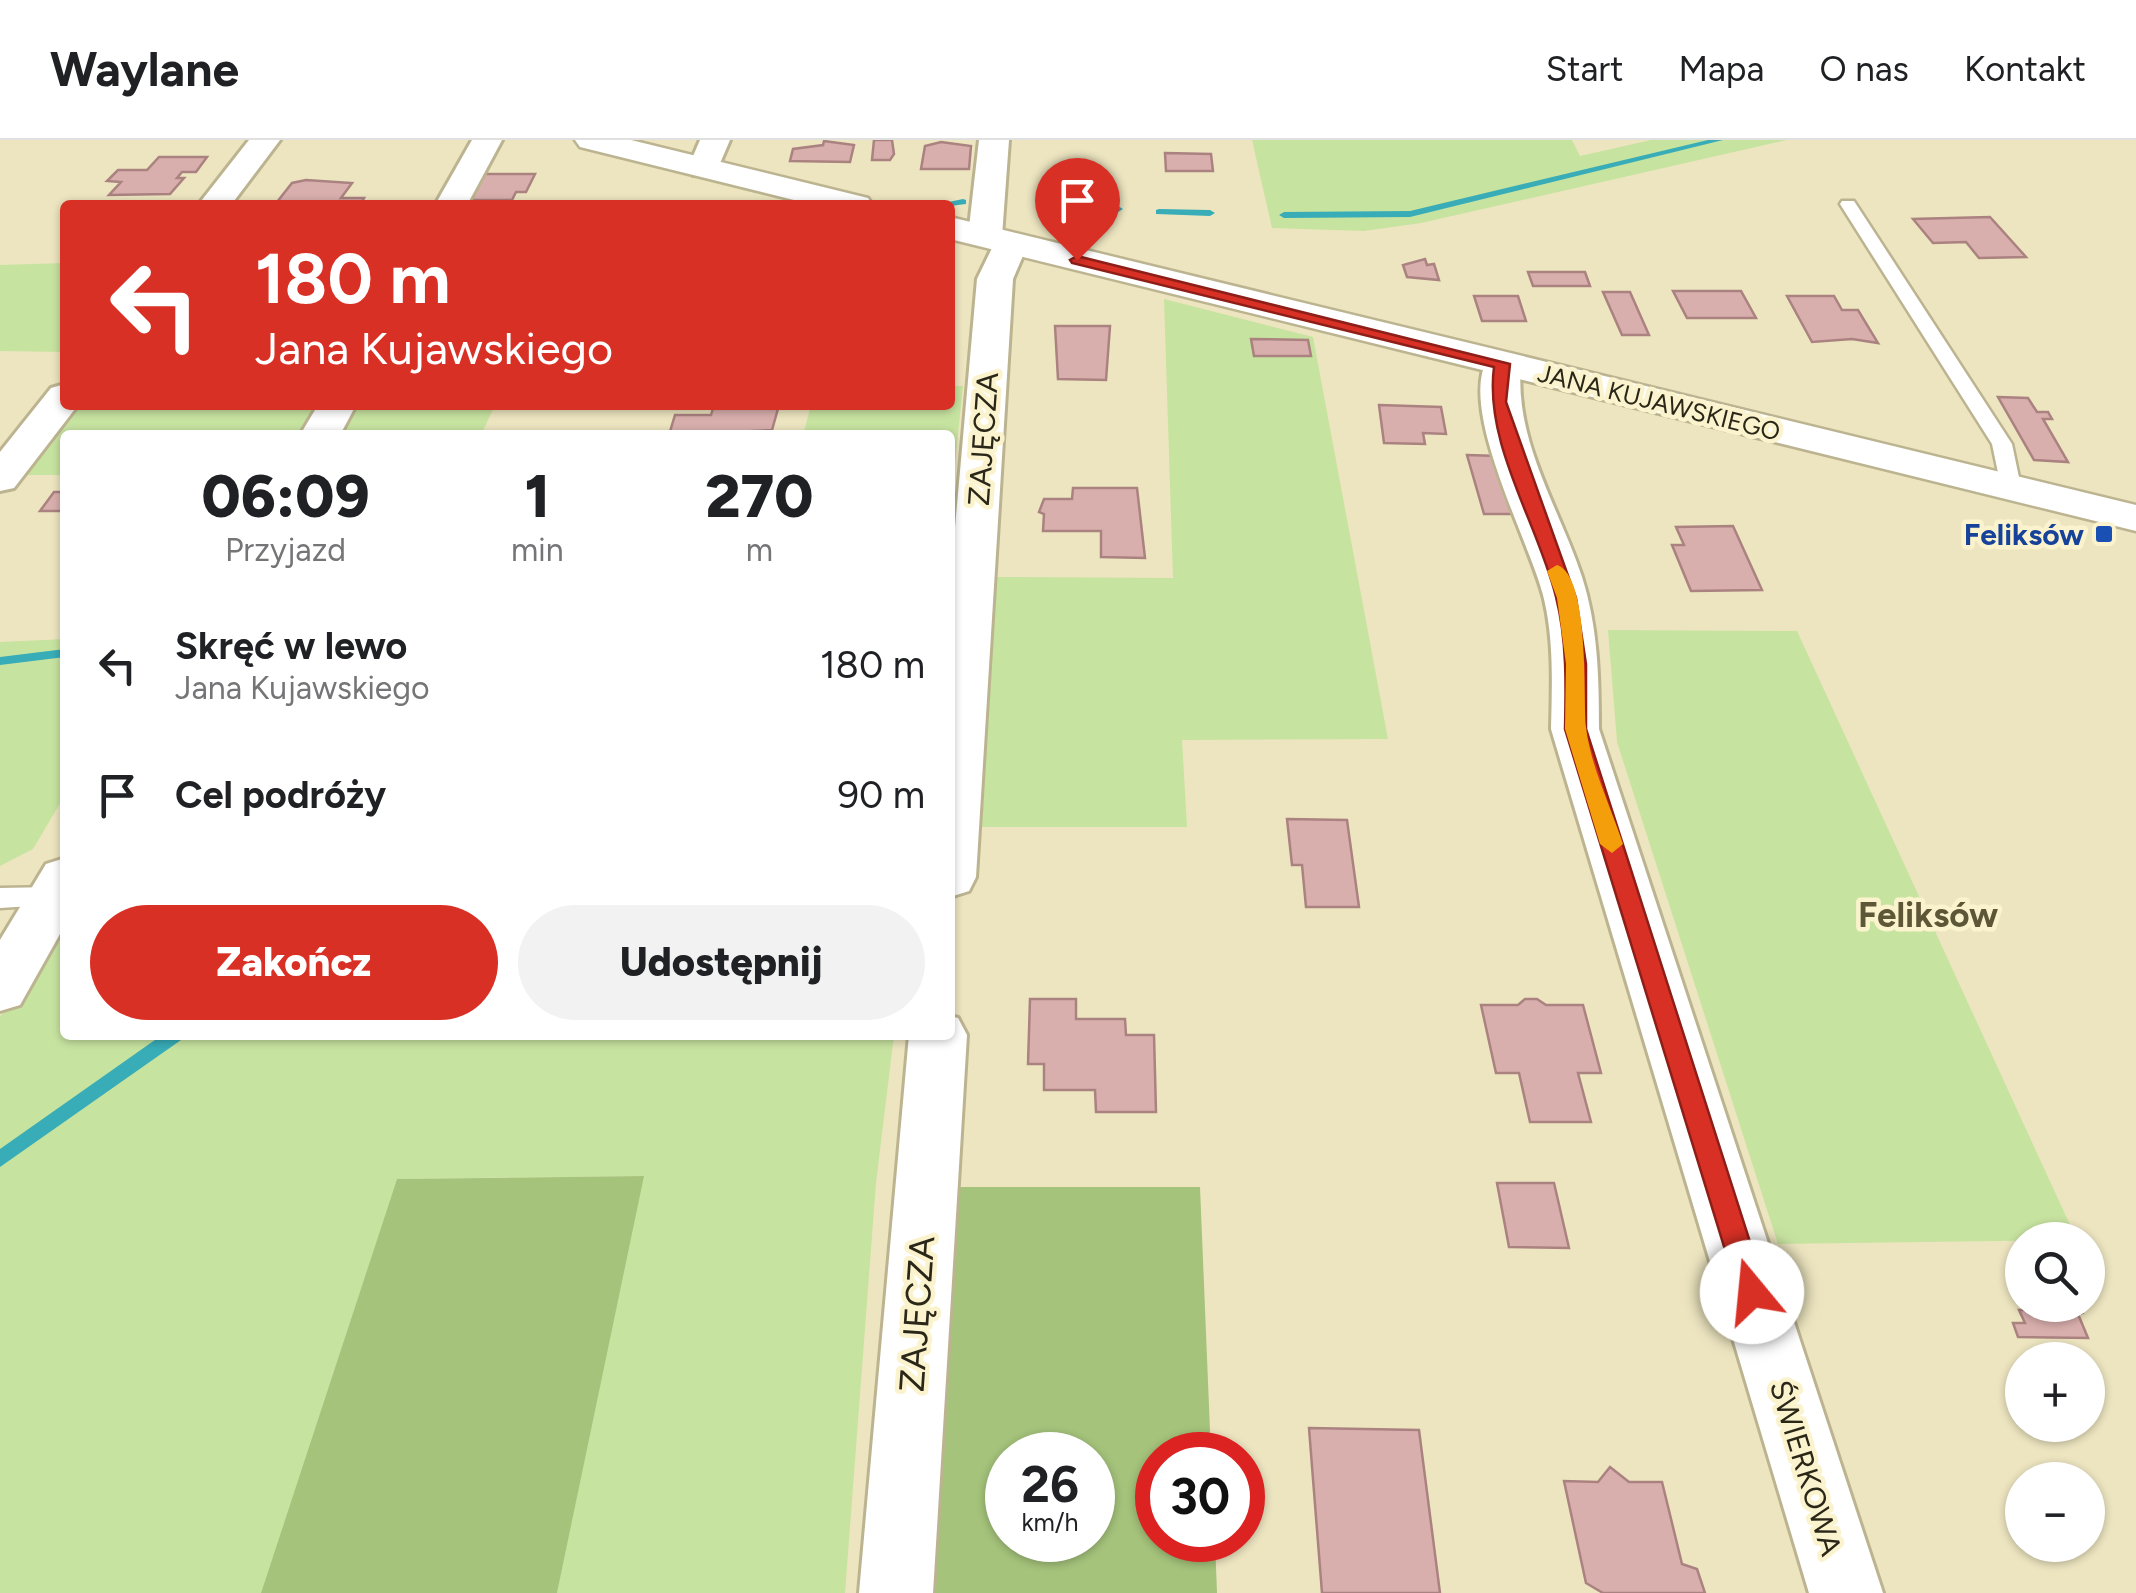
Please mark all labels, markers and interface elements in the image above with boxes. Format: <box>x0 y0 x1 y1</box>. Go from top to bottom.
text: Waylane <box>50 40 239 98</box>
text: Start <box>1546 48 1623 90</box>
text: Mapa <box>1678 48 1764 90</box>
text: O nas <box>1819 48 1909 90</box>
text: Kontakt <box>1964 48 2086 90</box>
pin <box>1035 158 1120 261</box>
icon: arrive <box>1050 173 1105 228</box>
text: 180 m <box>255 236 450 321</box>
icon: left <box>90 240 220 370</box>
text: Jana Kujawskiego <box>255 321 613 375</box>
street label: JANA KUJAWSKIEGO <box>1535 357 1783 447</box>
street label: ZAJĘCZA <box>960 370 1006 507</box>
text: 06:09 <box>202 460 370 532</box>
text: 1 <box>525 460 550 532</box>
text: 270 <box>705 460 813 532</box>
place label: Feliksów <box>1964 516 2084 553</box>
marker: Feliksów <box>2093 523 2115 545</box>
text: Przyjazd <box>225 531 346 569</box>
text: min <box>511 531 564 569</box>
text: m <box>746 531 773 569</box>
text: Skręć w lewo <box>175 623 407 669</box>
icon: left <box>90 638 145 693</box>
text: 180 m <box>820 642 925 688</box>
text: Jana Kujawskiego <box>175 669 430 707</box>
icon: arrive <box>90 768 145 823</box>
text: Cel podróży <box>175 772 386 818</box>
text: 90 m <box>837 772 925 818</box>
district label: Feliksów <box>1858 894 1998 936</box>
button: Zakończ <box>90 905 498 1020</box>
button: Udostępnij <box>518 905 925 1020</box>
map controls <box>2005 1222 2105 1562</box>
button: search <box>2005 1222 2105 1322</box>
street label: ZAJĘCZA <box>891 1234 943 1393</box>
position arrow <box>1700 1240 1804 1344</box>
button: + <box>2005 1342 2105 1442</box>
street label: ŚWIERKOWA <box>1762 1376 1850 1561</box>
speed limit sign: 30 <box>1135 1432 1265 1562</box>
text: 26 <box>1021 1454 1079 1515</box>
button: − <box>2005 1462 2105 1562</box>
text: km/h <box>1021 1507 1079 1537</box>

